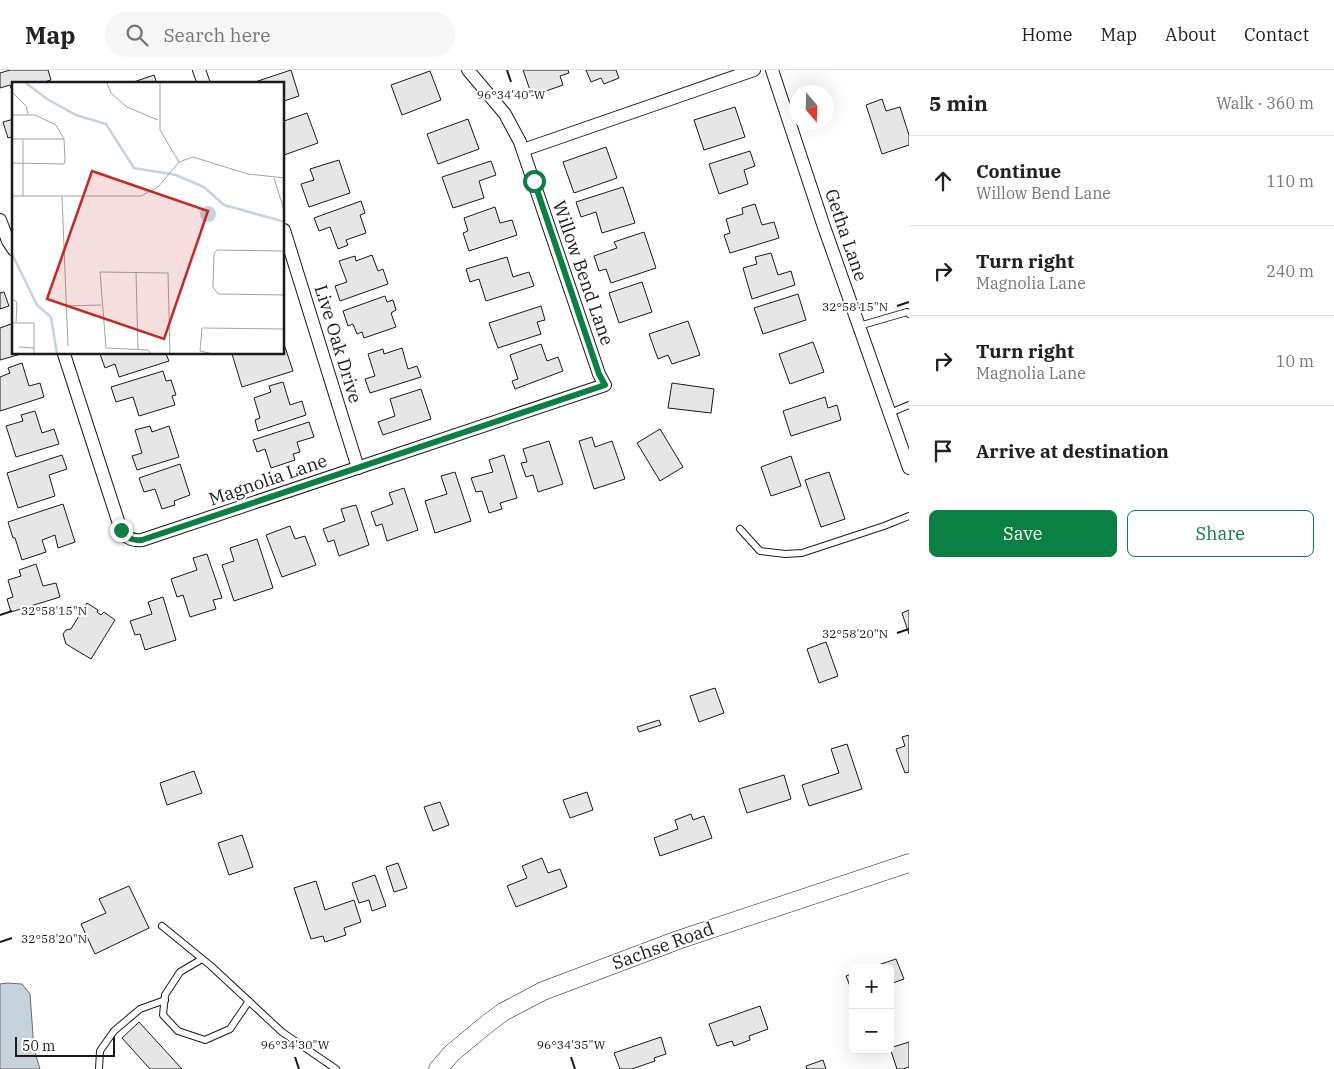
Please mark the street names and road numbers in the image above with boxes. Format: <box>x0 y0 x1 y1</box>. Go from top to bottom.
street label: Getha Lane <box>820 186 873 284</box>
street label: Willow Bend Lane <box>548 197 619 348</box>
street label: Live Oak Drive <box>310 282 367 406</box>
street label: Magnolia Lane <box>206 449 330 511</box>
street label: Sachse Road <box>609 916 717 975</box>

